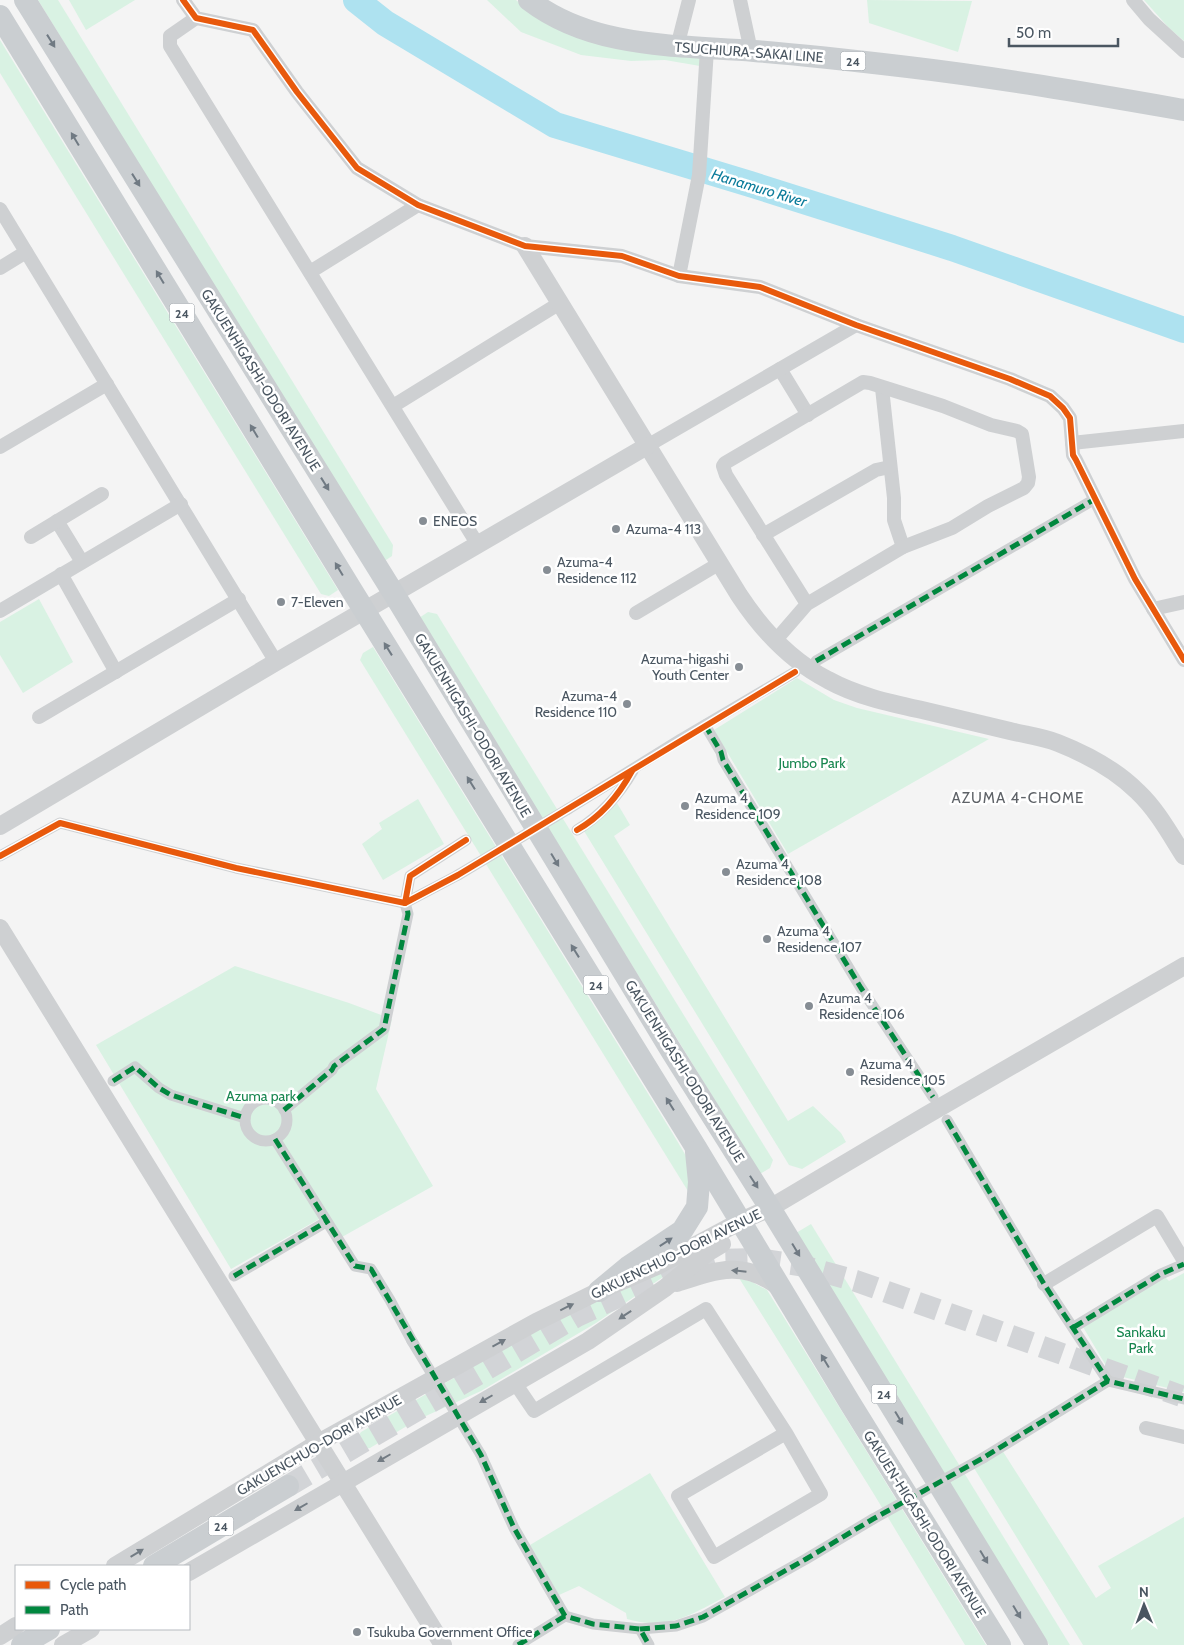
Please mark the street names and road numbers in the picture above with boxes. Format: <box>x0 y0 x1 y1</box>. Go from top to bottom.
street label: TSUCHIURA-SAKAI LINE <box>674 38 824 66</box>
road number: 24 <box>840 51 866 70</box>
street label: GAKUENHIGASHI-ODORI AVENUE <box>197 285 325 475</box>
road number: 24 <box>170 304 194 322</box>
street label: GAKUENHIGASHI-ODORI AVENUE <box>411 630 535 821</box>
road number: 24 <box>584 976 608 994</box>
street label: GAKUENHIGASHI-ODORI AVENUE <box>621 976 749 1166</box>
street label: GAKUENCHUO-DORI AVENUE <box>588 1205 764 1303</box>
road number: 24 <box>872 1385 896 1404</box>
street label: GAKUENCHUO-DORI AVENUE <box>233 1390 405 1500</box>
street label: GAKUEN-HIGASHI-ODORI AVENUE <box>860 1427 990 1621</box>
road number: 24 <box>208 1516 234 1535</box>

